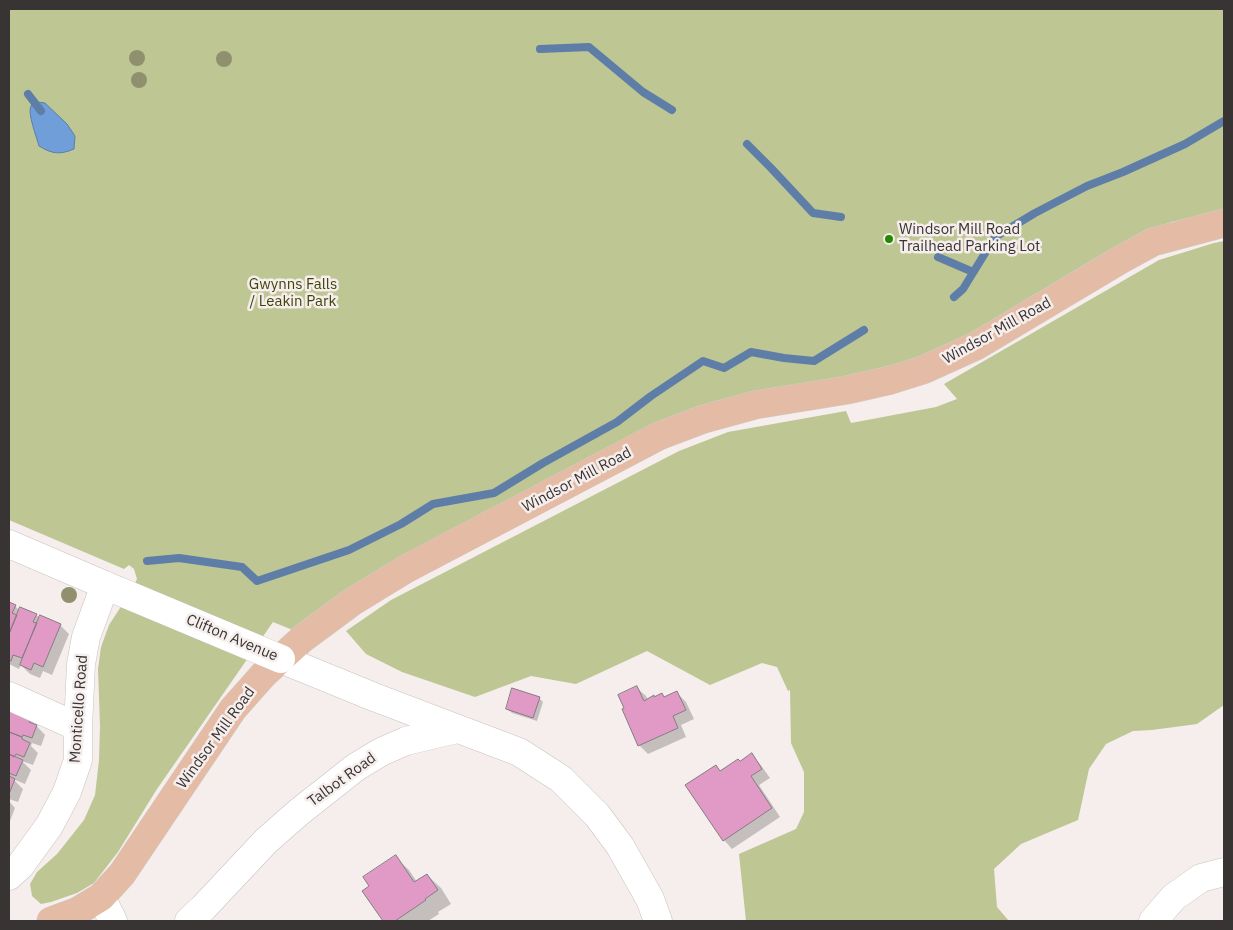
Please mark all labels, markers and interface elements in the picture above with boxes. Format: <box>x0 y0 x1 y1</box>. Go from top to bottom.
place label: Windsor Mill Road Trailhead Parking Lot <box>899 221 1040 256</box>
marker: Windsor Mill Road Trailhead Parking Lot <box>883 233 895 245</box>
park label: Gwynns Falls / Leakin Park <box>249 276 337 311</box>
street label: Windsor Mill Road <box>940 294 1054 368</box>
street label: Windsor Mill Road <box>519 444 635 516</box>
street label: Clifton Avenue <box>183 611 281 665</box>
street label: Monticello Road <box>66 654 92 764</box>
street label: Windsor Mill Road <box>173 684 259 792</box>
street label: Talbot Road <box>304 749 380 811</box>

